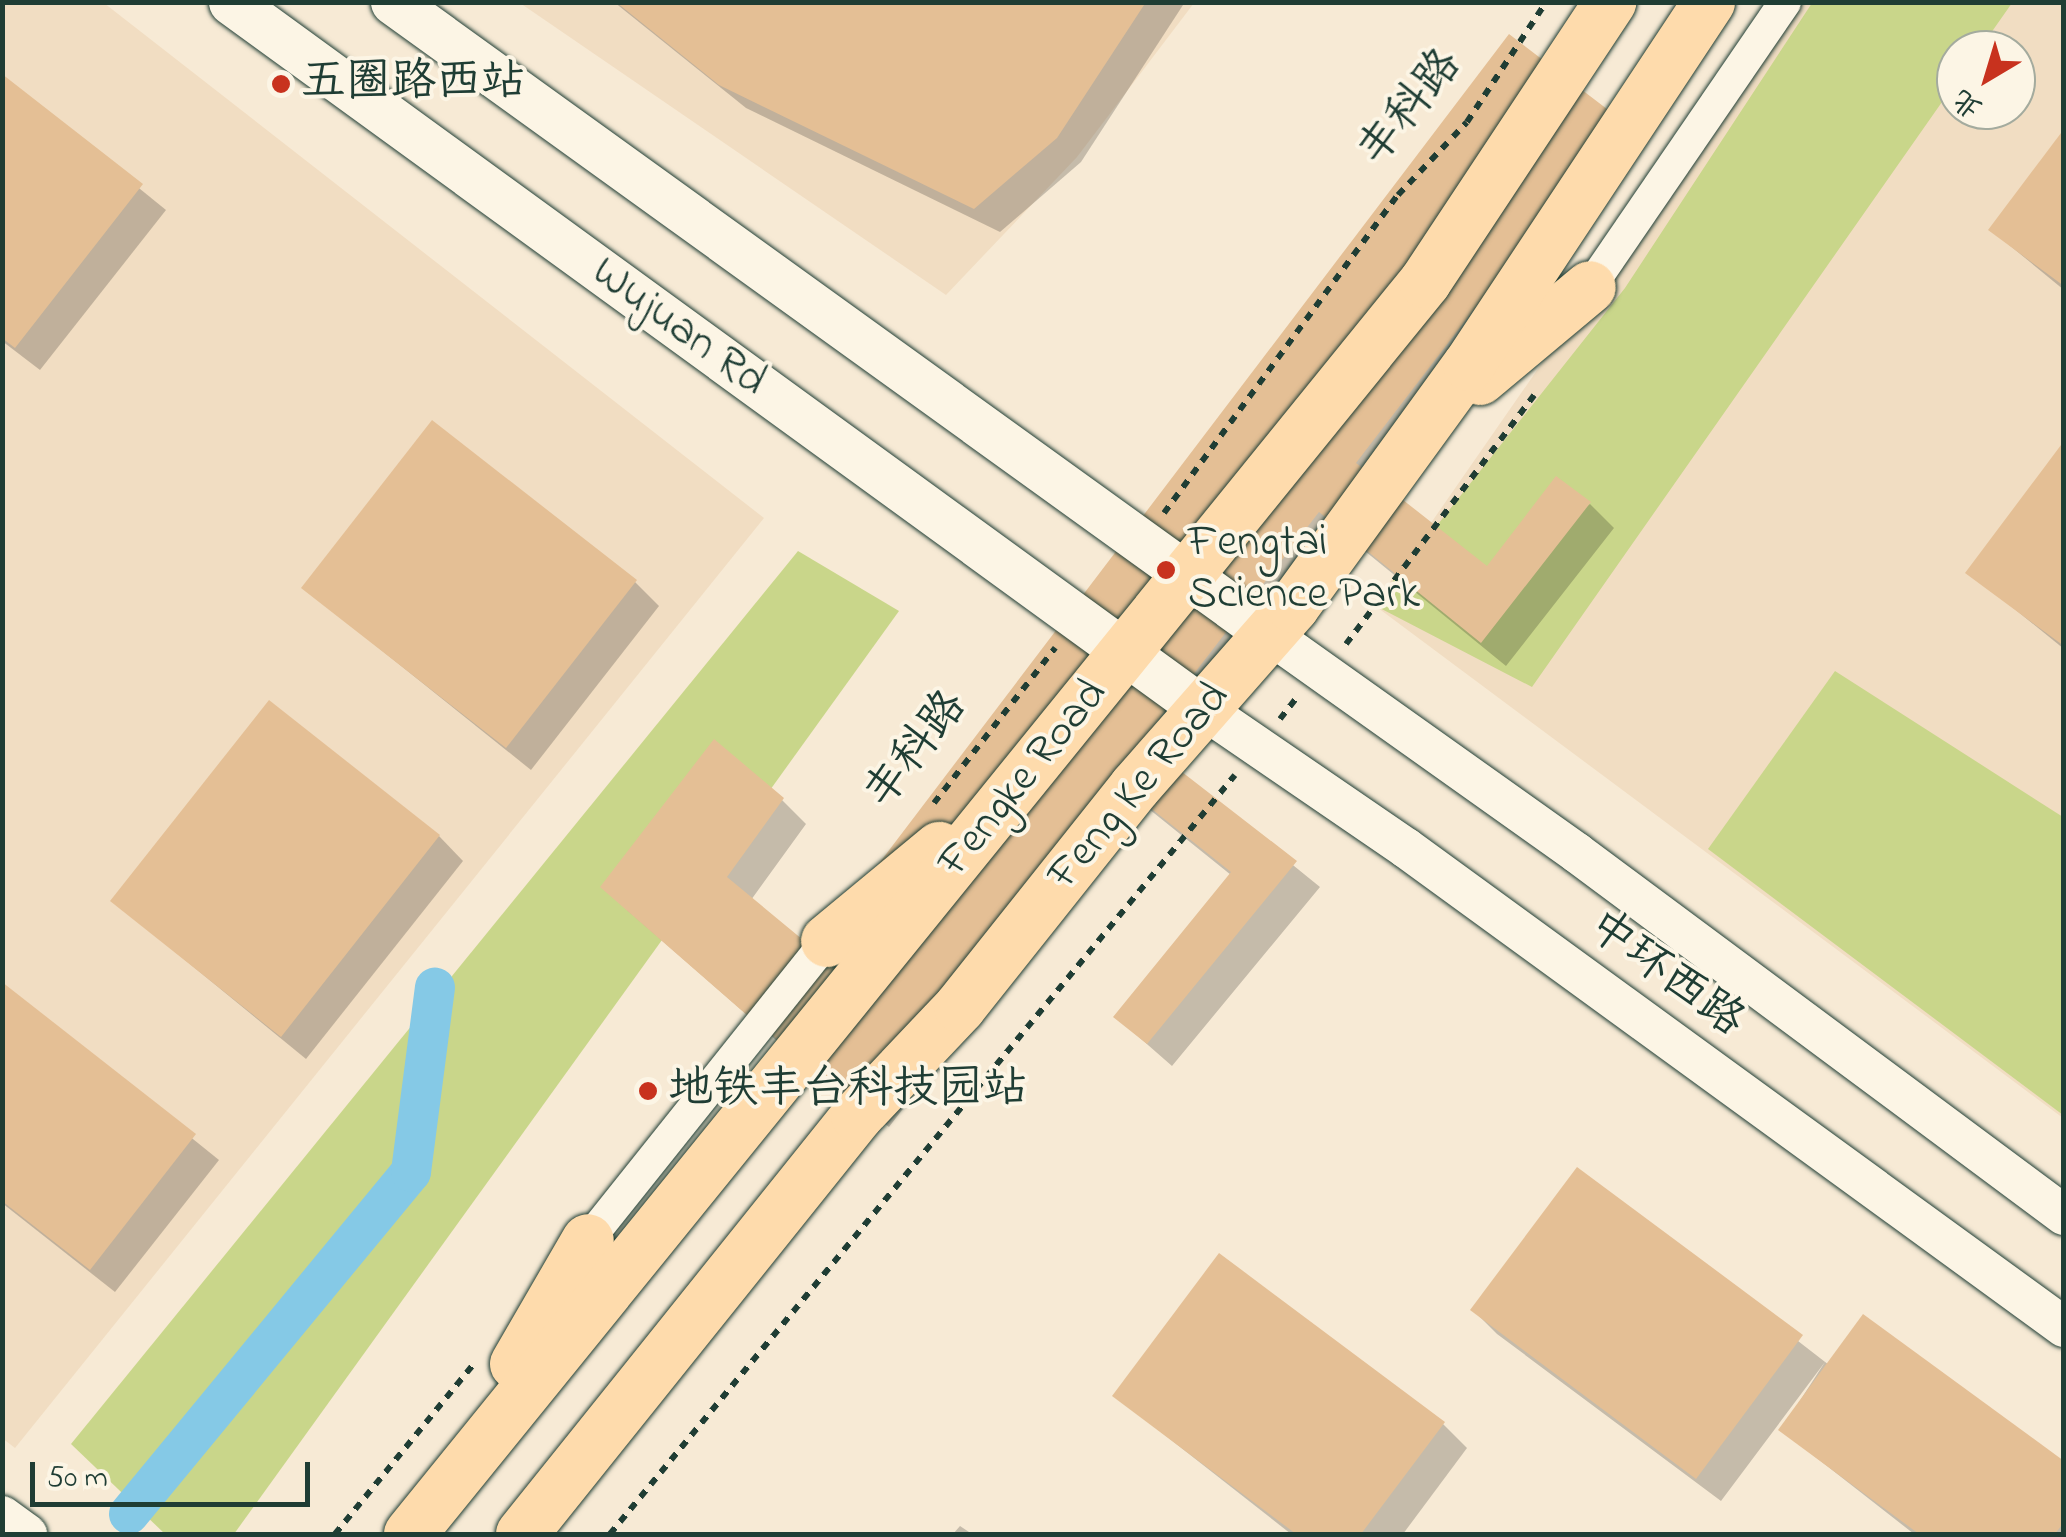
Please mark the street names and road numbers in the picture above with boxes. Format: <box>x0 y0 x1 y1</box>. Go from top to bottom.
street label: 丰科路 <box>1348 40 1474 178</box>
street label: Wujuan Rd <box>580 246 776 410</box>
street label: Fengke Road <box>928 669 1120 889</box>
street label: Feng Ke Road <box>1038 672 1242 902</box>
street label: 丰科路 <box>854 681 980 821</box>
street label: 中环西路 <box>1576 900 1754 1050</box>

